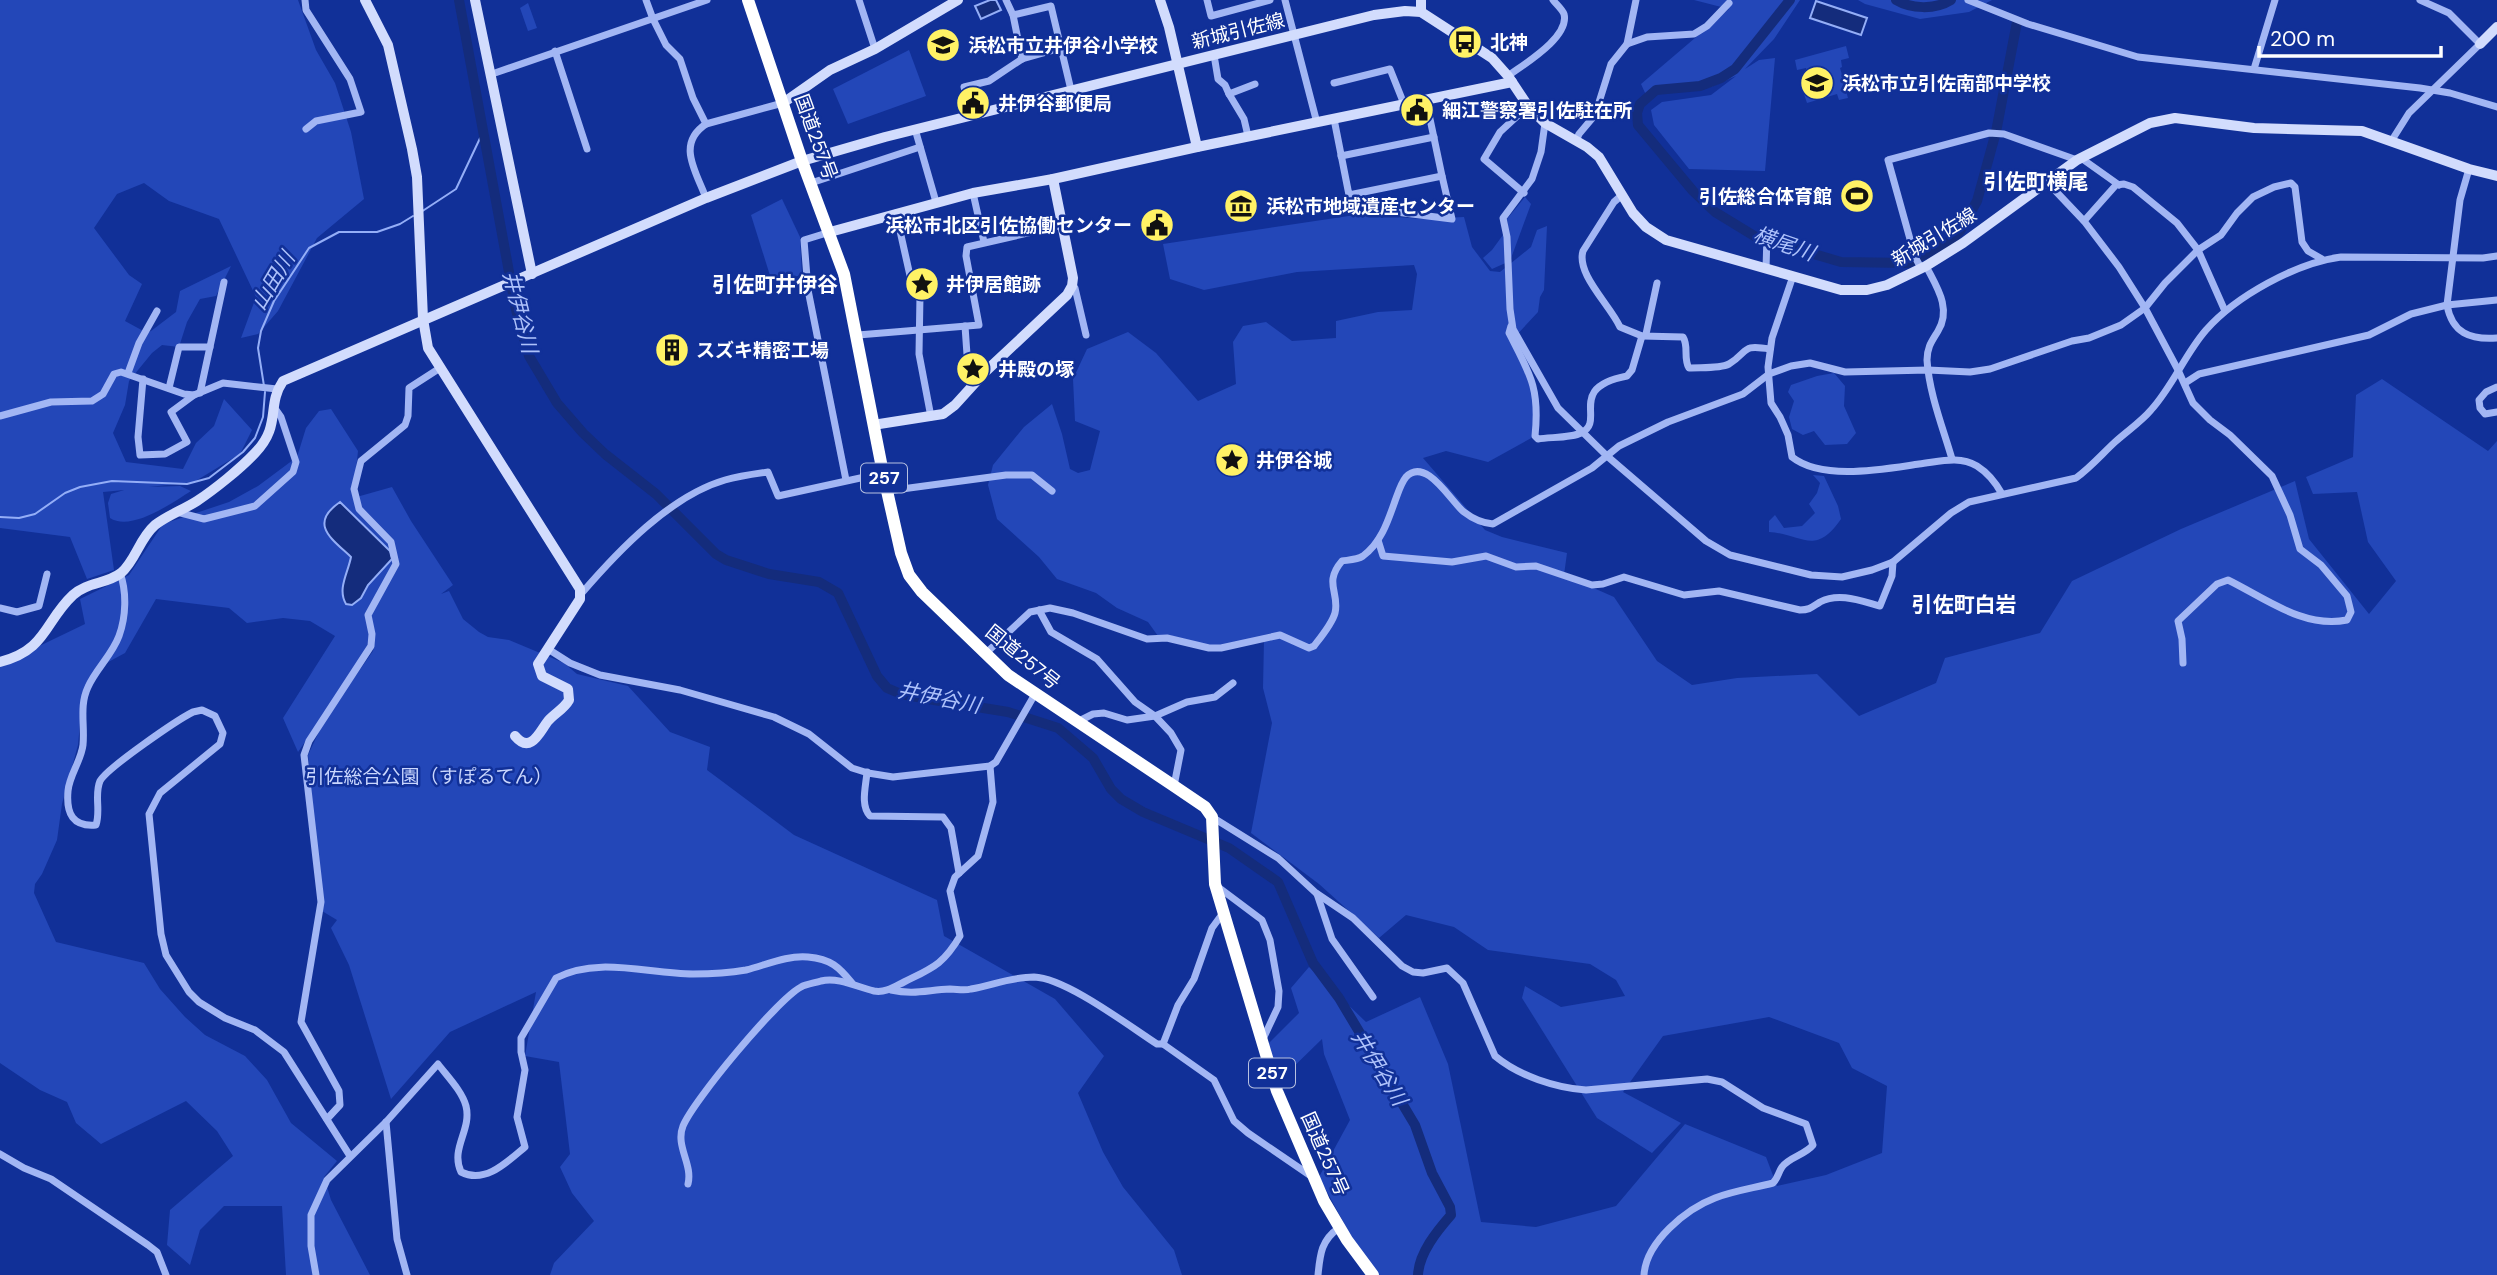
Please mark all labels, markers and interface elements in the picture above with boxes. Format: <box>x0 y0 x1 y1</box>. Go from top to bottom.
street label: 新城引佐線 <box>1189 7 1287 55</box>
scale bar <box>2259 14 2441 58</box>
bus stop icon: 北神 <box>1446 23 1484 61</box>
text: 200 m <box>2270 25 2335 53</box>
school or university icon: 浜松市立井伊谷小学校 <box>924 26 962 64</box>
place label: 北神 <box>1490 30 1528 55</box>
place label: 浜松市立井伊谷小学校 <box>968 33 1158 58</box>
school or university icon: 浜松市立引佐南部中学校 <box>1798 64 1836 102</box>
place label: 浜松市立引佐南部中学校 <box>1842 71 2051 96</box>
public building icon: 井伊谷郵便局 <box>954 84 992 122</box>
street label: 国道257号 <box>789 91 843 183</box>
place label: 井伊谷郵便局 <box>998 91 1112 116</box>
public building icon: 細江警察署引佐駐在所 <box>1398 91 1436 129</box>
place label: 細江警察署引佐駐在所 <box>1442 98 1632 123</box>
district label: 引佐町横尾 <box>1984 168 2089 196</box>
sports icon: 引佐総合体育館 <box>1838 177 1876 215</box>
place label: 引佐総合体育館 <box>1699 184 1832 209</box>
museum icon: 浜松市地域遺産センター <box>1222 187 1260 225</box>
place label: 浜松市地域遺産センター <box>1266 194 1475 219</box>
street label: 新城引佐線 <box>1887 202 1981 272</box>
public building icon: 浜松市北区引佐協働センター <box>1138 206 1176 244</box>
place label: 浜松市北区引佐協働センター <box>885 213 1132 238</box>
water label: 横尾川 <box>1750 221 1820 268</box>
water label: 山田川 <box>245 245 302 315</box>
place icon: 井伊居館跡 <box>903 265 941 303</box>
water label: 井伊谷川 <box>496 268 544 358</box>
district label: 引佐町井伊谷 <box>712 271 838 299</box>
place label: 井伊居館跡 <box>946 272 1041 297</box>
building icon: スズキ精密工場 <box>653 331 691 369</box>
place label: スズキ精密工場 <box>696 338 829 363</box>
place icon: 井殿の塚 <box>954 350 992 388</box>
place label: 井殿の塚 <box>998 357 1074 382</box>
place icon: 井伊谷城 <box>1213 441 1251 479</box>
place label: 井伊谷城 <box>1256 448 1332 473</box>
road number: 257 <box>861 464 907 492</box>
district label: 引佐町白岩 <box>1912 591 2017 619</box>
street label: 国道257号 <box>980 619 1066 695</box>
water label: 井伊谷川 <box>895 676 985 720</box>
park label: 引佐総合公園（すぽるてん） <box>305 764 553 789</box>
water label: 井伊谷川 <box>1345 1025 1414 1113</box>
road number: 257 <box>1249 1058 1295 1088</box>
street label: 国道257号 <box>1295 1108 1355 1200</box>

